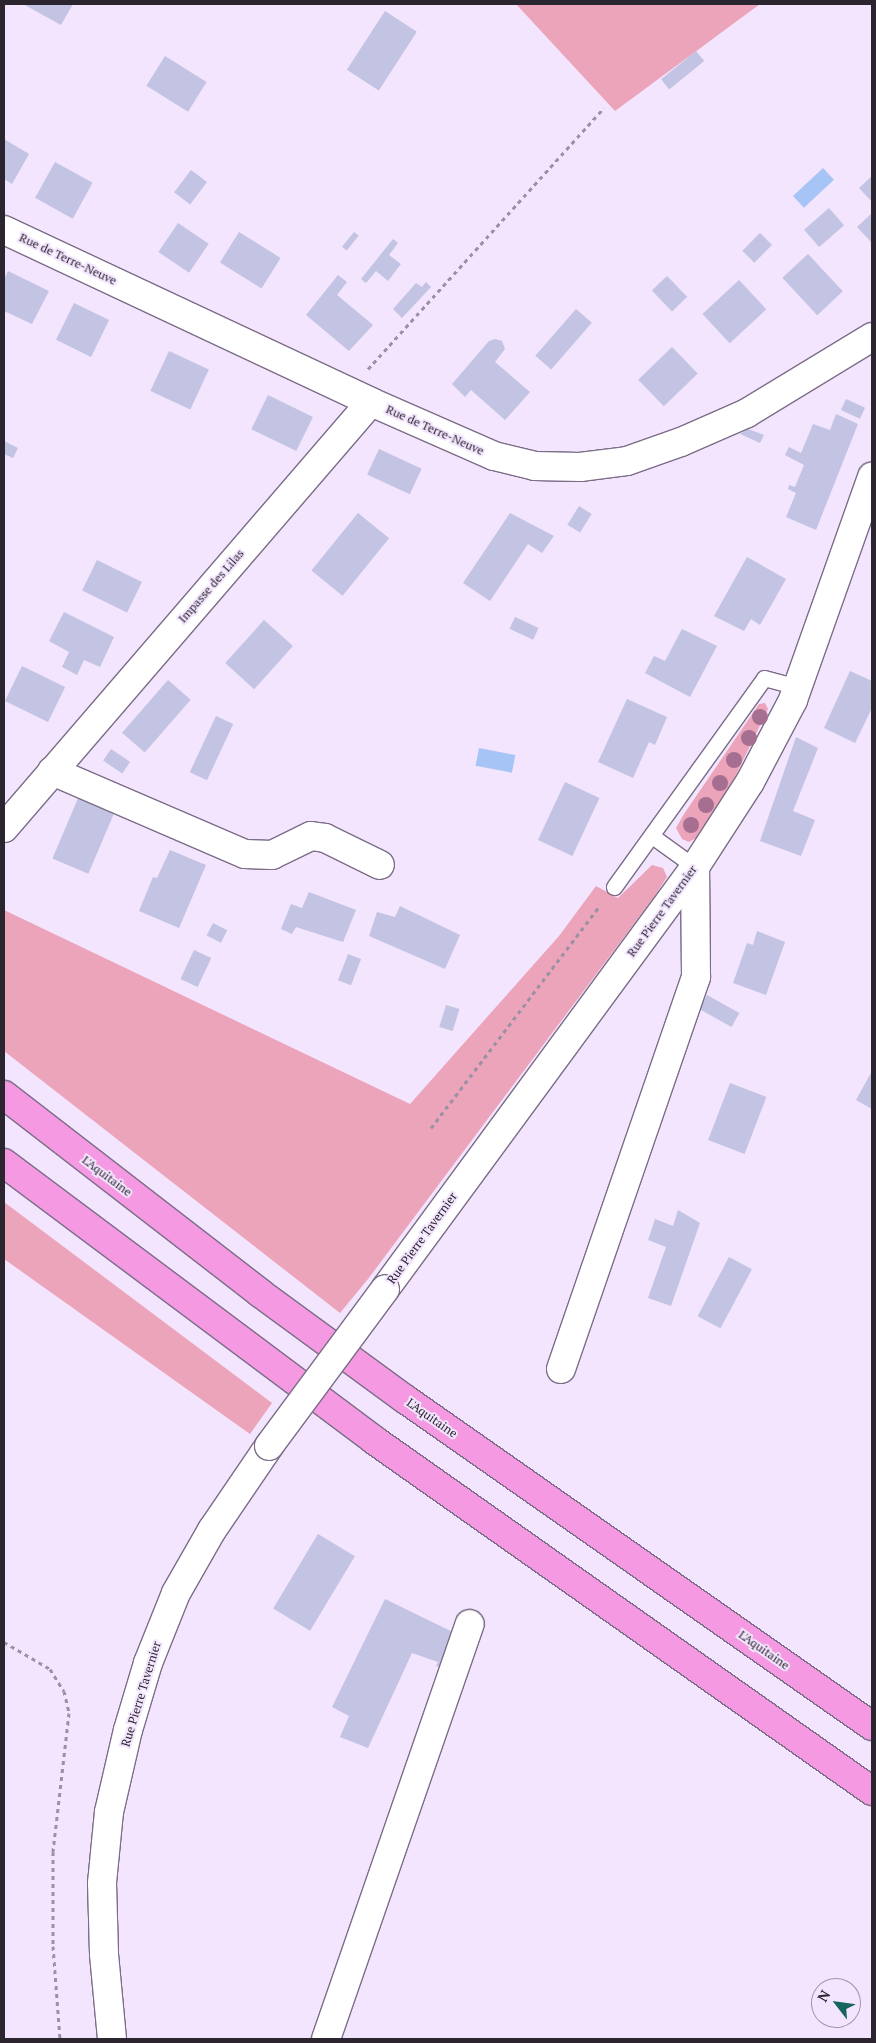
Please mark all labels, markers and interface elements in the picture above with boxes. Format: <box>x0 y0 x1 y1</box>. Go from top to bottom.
street label: Rue de Terre-Neuve <box>17 230 119 288</box>
street label: Rue de Terre-Neuve <box>384 402 486 458</box>
street label: Impasse des Lilas <box>175 546 247 626</box>
street label: Rue Pierre Tavernier <box>624 862 700 960</box>
street label: L'Aquitaine <box>79 1153 135 1199</box>
street label: Rue Pierre Tavernier <box>384 1189 460 1287</box>
street label: L'Aquitaine <box>404 1395 460 1441</box>
street label: L'Aquitaine <box>736 1627 792 1673</box>
street label: Rue Pierre Tavernier <box>118 1640 164 1748</box>
north arrow <box>811 1978 861 2028</box>
text: N <box>813 1986 834 2005</box>

